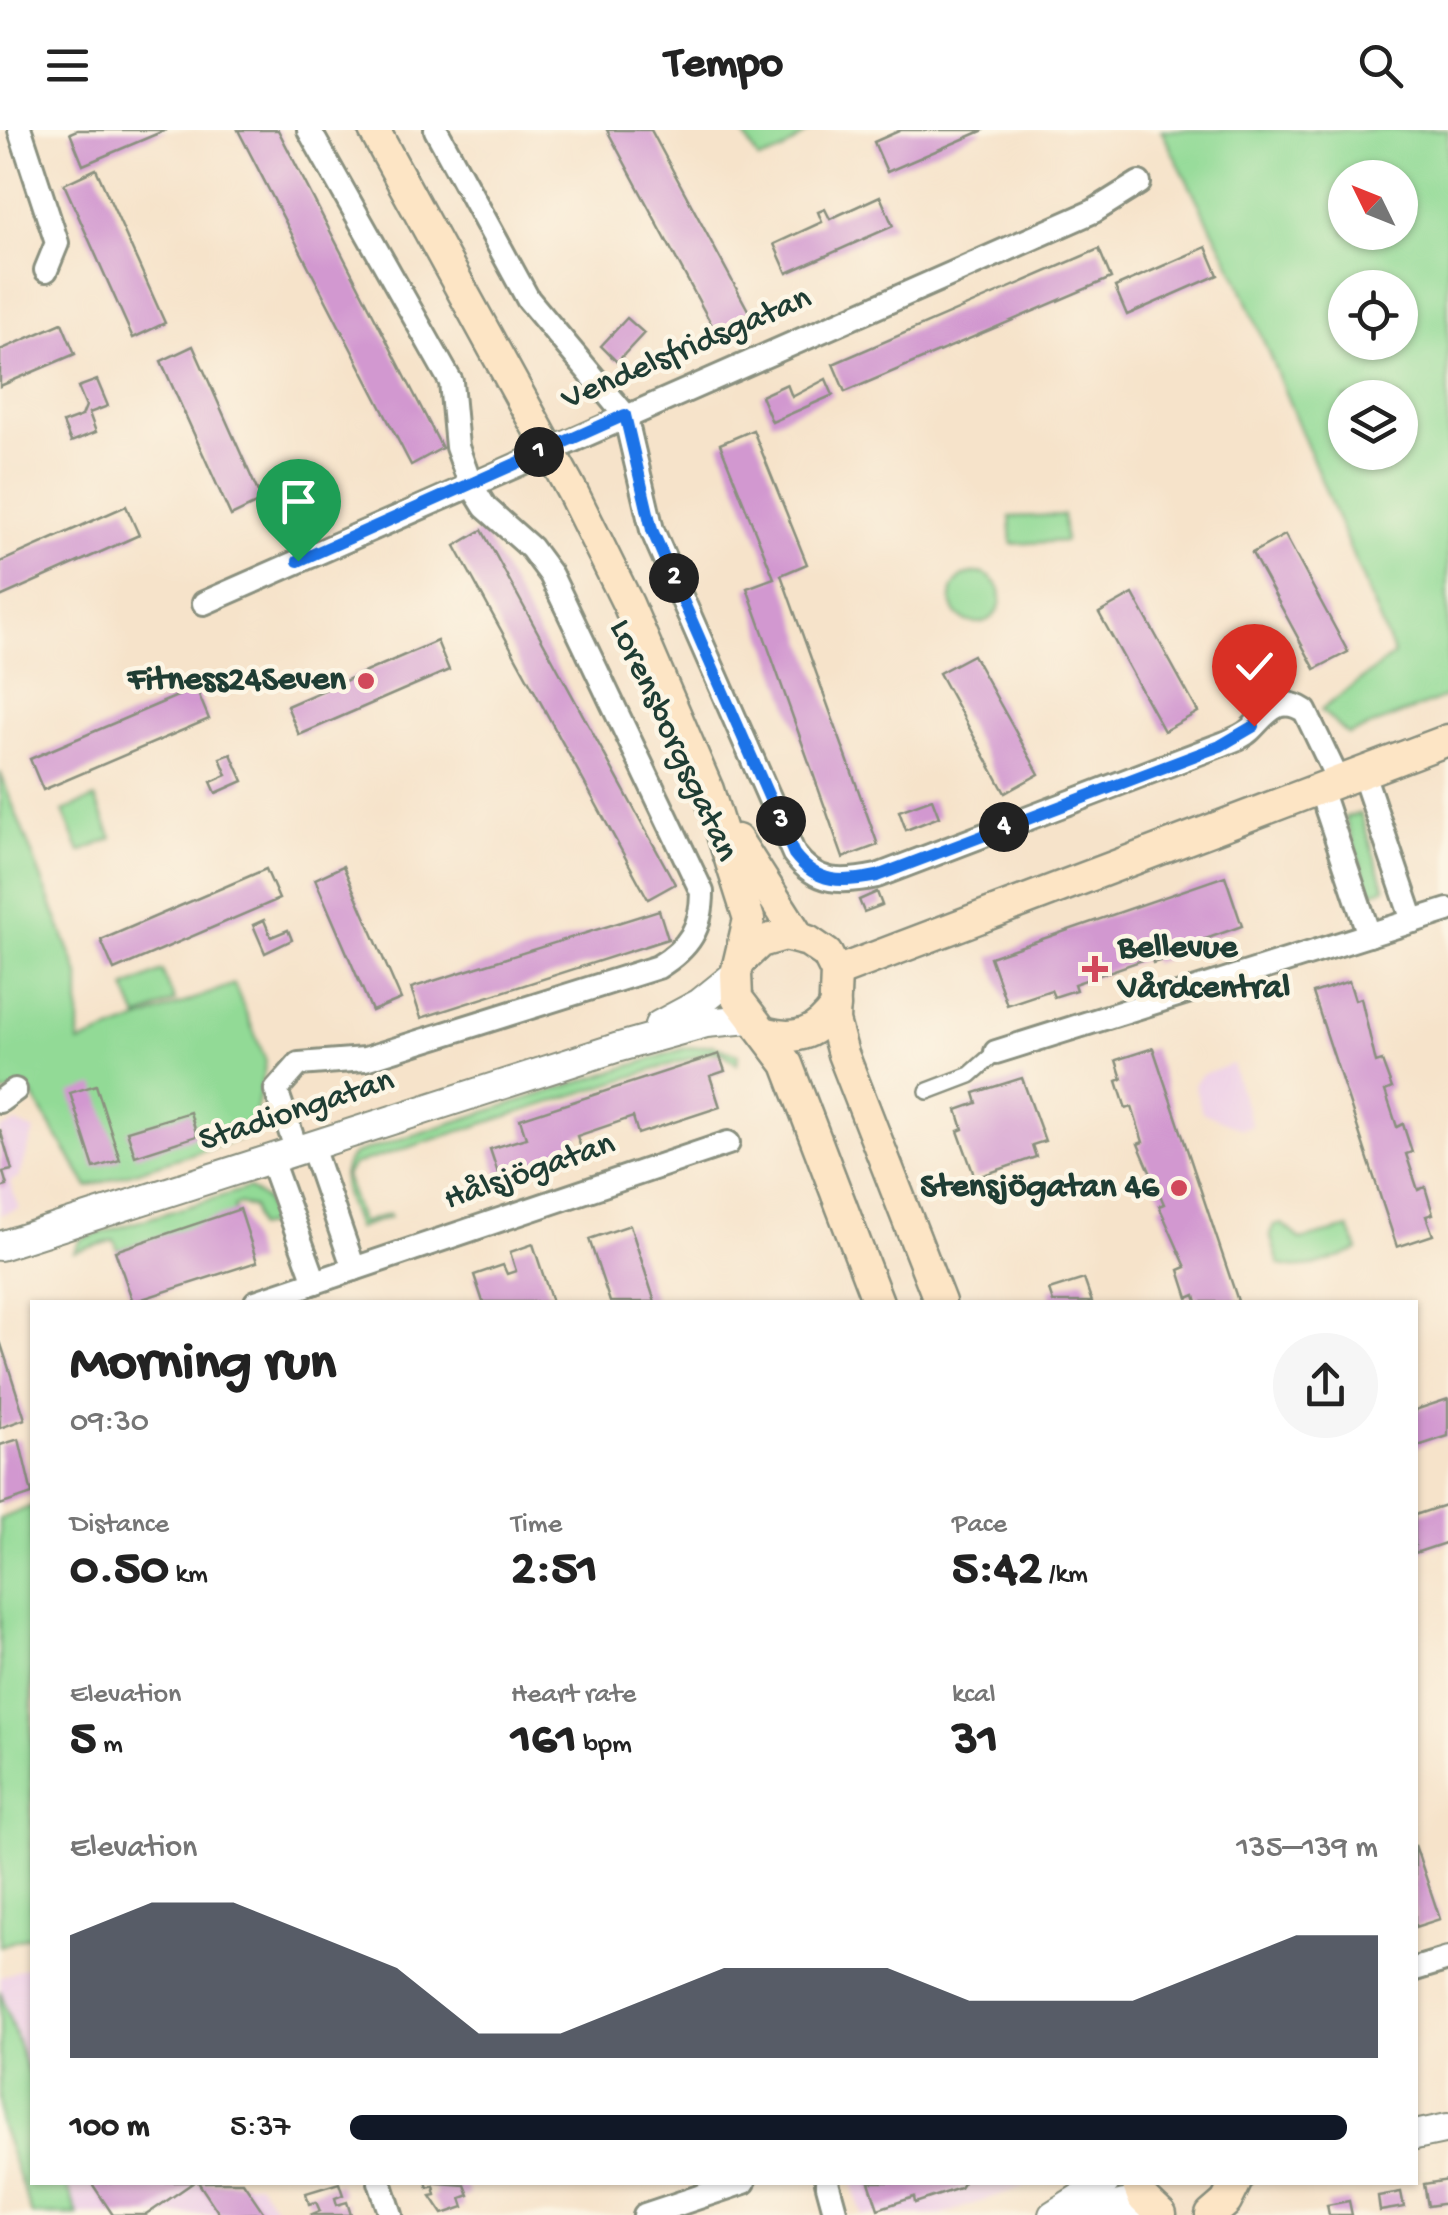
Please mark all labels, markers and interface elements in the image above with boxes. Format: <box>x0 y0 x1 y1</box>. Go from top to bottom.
icon: menu <box>40 38 95 93</box>
icon: search <box>1353 38 1408 93</box>
text: Tempo <box>665 39 783 92</box>
north arrow <box>1328 160 1418 250</box>
map controls <box>1328 160 1418 470</box>
button: locate <box>1328 270 1418 360</box>
street label: Vendelsfridsgatan <box>555 279 818 421</box>
button: layers <box>1328 380 1418 470</box>
pin: 1 <box>514 427 564 477</box>
text: 1 <box>533 435 545 468</box>
pin <box>256 459 341 562</box>
icon: arrive <box>271 474 326 529</box>
pin: 2 <box>649 553 699 603</box>
text: 2 <box>667 561 681 594</box>
street label: Lorensborgsgatan <box>598 613 746 869</box>
pin <box>1212 624 1297 727</box>
icon: check <box>1227 639 1282 694</box>
place label: Fitness24Seven <box>127 661 346 702</box>
marker: Fitness24Seven <box>355 670 377 692</box>
pin: 3 <box>756 796 806 846</box>
pin: 4 <box>979 802 1029 852</box>
text: 3 <box>774 804 788 837</box>
text: 4 <box>997 810 1011 843</box>
place label: Bellevue Vårdcentral <box>1116 929 1290 1010</box>
marker: Bellevue Vårdcentral <box>1082 956 1108 982</box>
street label: Stadiongatan <box>194 1061 400 1163</box>
street label: Hålsjögatan <box>439 1125 621 1221</box>
place label: Stensjögatan 46 <box>920 1168 1160 1209</box>
marker: Stensjögatan 46 <box>1168 1177 1190 1199</box>
button: share <box>1273 1333 1378 1438</box>
text: Morning run <box>70 1334 336 1398</box>
text: 09:30 <box>70 1404 149 1442</box>
text: Distance <box>70 1509 169 1542</box>
text: Time <box>511 1509 562 1542</box>
text: Pace <box>952 1509 1007 1542</box>
text: 0.50 <box>70 1542 169 1601</box>
text: 2:51 <box>511 1542 598 1601</box>
text: 5:42 <box>952 1542 1042 1601</box>
text: km <box>169 1559 208 1592</box>
text: /km <box>1042 1559 1088 1592</box>
text: Elevation <box>70 1679 181 1712</box>
text: Heart rate <box>511 1679 636 1712</box>
text: kcal <box>952 1679 996 1712</box>
text: 5 <box>70 1712 96 1771</box>
text: 161 <box>511 1712 577 1771</box>
text: 31 <box>952 1712 998 1771</box>
text: m <box>96 1729 123 1762</box>
text: bpm <box>577 1729 632 1762</box>
text: Elevation <box>70 1830 197 1868</box>
text: 135–139 m <box>1236 1830 1378 1868</box>
text: 100 m <box>70 2109 150 2147</box>
text: 5:37 <box>230 2109 290 2147</box>

